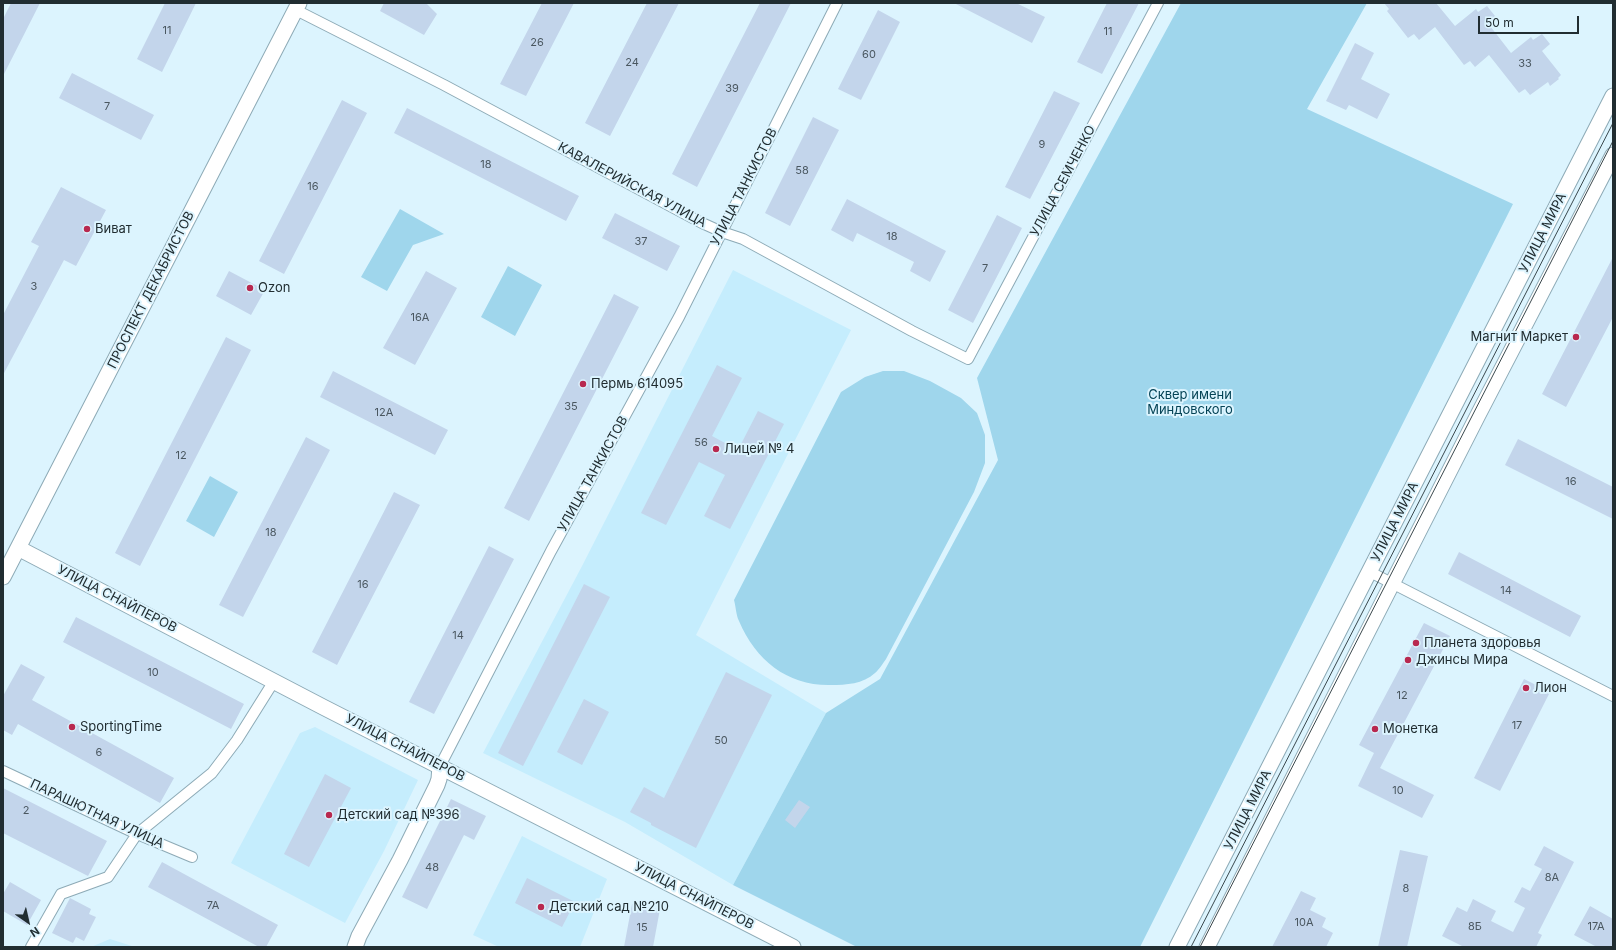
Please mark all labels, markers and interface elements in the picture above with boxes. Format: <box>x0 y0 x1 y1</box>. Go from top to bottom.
scale bar <box>1480 8 1581 34</box>
text: 50 m <box>1485 15 1514 30</box>
house number: 11 <box>163 24 171 38</box>
house number: 11 <box>1104 25 1112 39</box>
house number: 26 <box>530 36 544 50</box>
house number: 60 <box>862 48 876 62</box>
house number: 24 <box>625 56 639 70</box>
house number: 33 <box>1518 57 1532 71</box>
house number: 39 <box>725 82 739 96</box>
house number: 7 <box>104 100 110 114</box>
street label: УЛИЦА СЕМЧЕНКО <box>1027 123 1099 239</box>
street label: УЛИЦА ТАНКИСТОВ <box>708 126 780 248</box>
house number: 9 <box>1039 138 1045 152</box>
street label: КАВАЛЕРИЙСКАЯ УЛИЦА <box>555 139 709 231</box>
house number: 18 <box>480 158 492 172</box>
house number: 58 <box>795 164 809 178</box>
house number: 16 <box>307 180 319 194</box>
street label: УЛИЦА МИРА <box>1516 190 1570 276</box>
street label: ПРОСПЕКТ ДЕКАБРИСТОВ <box>104 209 198 371</box>
place label: Виват <box>95 221 132 237</box>
marker: Виват <box>82 224 92 234</box>
house number: 18 <box>886 230 898 244</box>
house number: 37 <box>634 235 648 249</box>
house number: 7 <box>982 262 988 276</box>
house number: 3 <box>31 280 37 294</box>
place label: Ozon <box>258 280 290 296</box>
marker: Ozon <box>245 283 255 293</box>
house number: 16А <box>411 311 429 325</box>
place label: Магнит Маркет <box>1471 329 1568 345</box>
marker: Магнит Маркет <box>1571 332 1581 342</box>
place label: Пермь 614095 <box>591 376 683 392</box>
marker: Пермь 614095 <box>578 379 588 389</box>
park label: Сквер имени Миндовского <box>1147 387 1233 418</box>
house number: 35 <box>564 400 578 414</box>
house number: 12А <box>375 406 393 420</box>
street label: УЛИЦА ТАНКИСТОВ <box>555 413 631 535</box>
house number: 56 <box>694 436 708 450</box>
place label: Лицей № 4 <box>724 441 794 457</box>
marker: Лицей № 4 <box>711 444 721 454</box>
house number: 12 <box>175 449 187 463</box>
house number: 16 <box>1565 475 1577 489</box>
street label: УЛИЦА МИРА <box>1368 479 1422 565</box>
house number: 18 <box>265 526 277 540</box>
street label: УЛИЦА СНАЙПЕРОВ <box>55 562 179 636</box>
house number: 16 <box>357 578 369 592</box>
house number: 14 <box>1500 584 1512 598</box>
house number: 14 <box>452 629 464 643</box>
place label: Планета здоровья <box>1424 635 1541 651</box>
marker: Планета здоровья <box>1411 638 1421 648</box>
place label: Джинсы Мира <box>1416 652 1508 668</box>
marker: Джинсы Мира <box>1403 655 1413 665</box>
house number: 10 <box>147 666 159 680</box>
place label: Лион <box>1534 680 1567 696</box>
marker: Лион <box>1521 683 1531 693</box>
house number: 12 <box>1396 689 1408 703</box>
street label: УЛИЦА СНАЙПЕРОВ <box>343 711 467 785</box>
place label: SportingTime <box>80 719 162 735</box>
house number: 17 <box>1512 719 1522 733</box>
place label: Монетка <box>1383 721 1438 737</box>
marker: SportingTime <box>67 722 77 732</box>
marker: Монетка <box>1370 724 1380 734</box>
house number: 50 <box>714 734 728 748</box>
house number: 6 <box>96 746 102 760</box>
street label: УЛИЦА МИРА <box>1221 767 1275 853</box>
street label: ПАРАШЮТНАЯ УЛИЦА <box>28 776 166 852</box>
house number: 10 <box>1392 784 1404 798</box>
house number: 2 <box>23 804 29 818</box>
place label: Детский сад №396 <box>337 807 460 823</box>
marker: Детский сад №396 <box>324 810 334 820</box>
street label: УЛИЦА СНАЙПЕРОВ <box>632 859 756 933</box>
house number: 48 <box>425 861 439 875</box>
house number: 8А <box>1545 871 1559 885</box>
house number: 8 <box>1403 882 1409 896</box>
house number: 7А <box>207 899 219 913</box>
place label: Детский сад №210 <box>549 899 669 915</box>
north arrow <box>8 902 48 942</box>
marker: Детский сад №210 <box>536 902 546 912</box>
house number: 10А <box>1294 916 1314 930</box>
house number: 8Б <box>1468 920 1482 934</box>
house number: 17А <box>1587 920 1605 934</box>
house number: 15 <box>636 921 648 935</box>
text: N <box>27 924 42 940</box>

